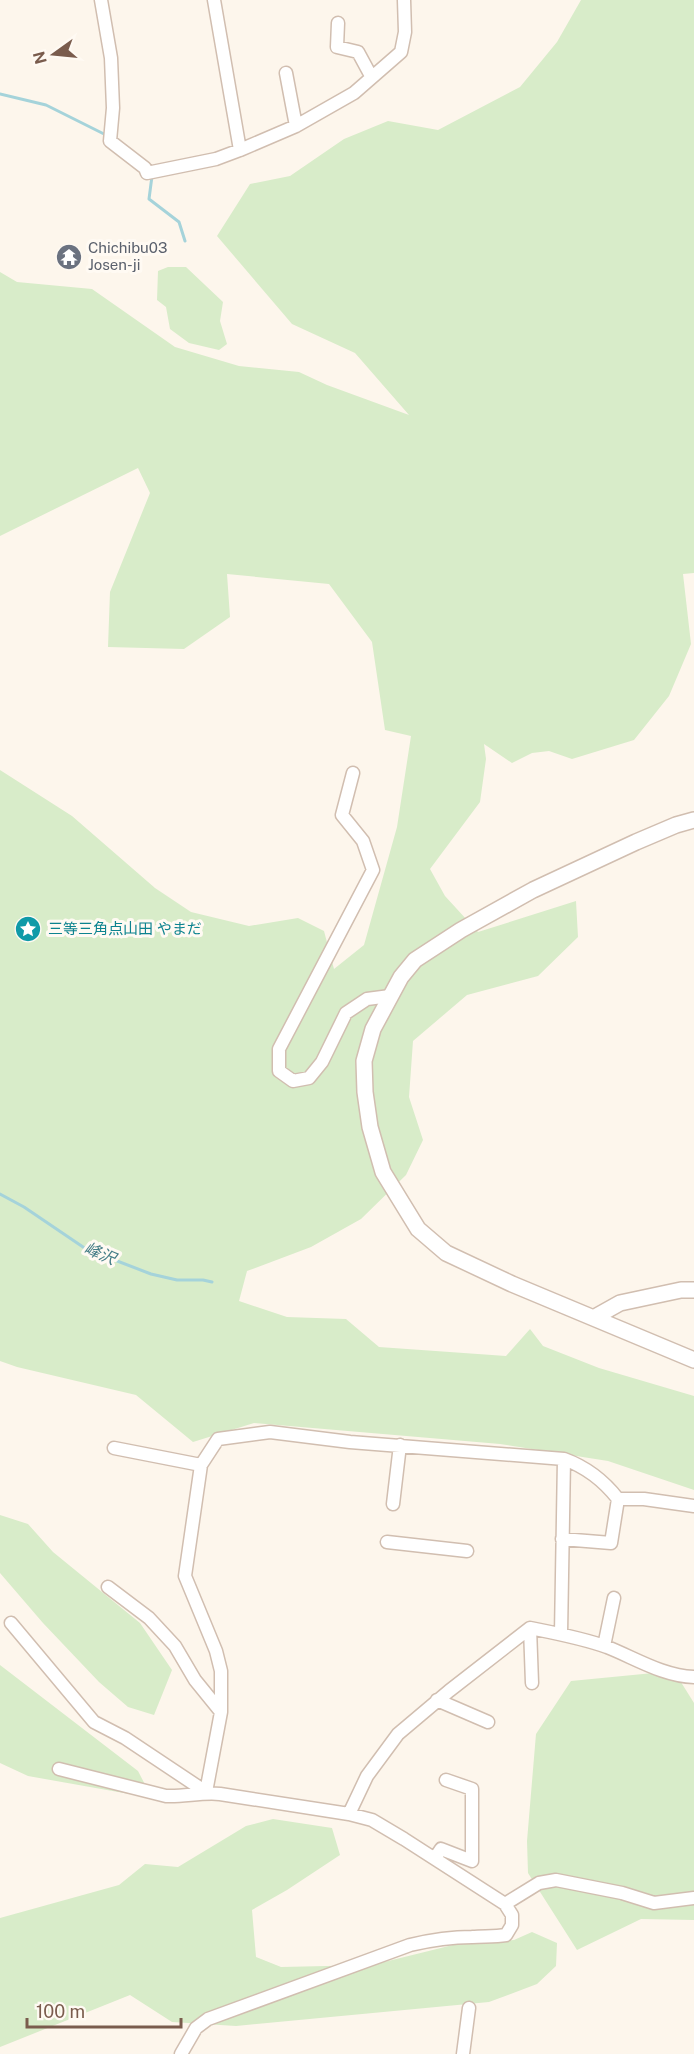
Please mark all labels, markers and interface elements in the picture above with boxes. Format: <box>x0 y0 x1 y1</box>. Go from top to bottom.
north arrow <box>24 24 84 84</box>
text: N <box>29 49 51 66</box>
place label: Chichibu03 Josen-ji <box>88 239 167 273</box>
temple icon: Chichibu03 Josen-ji <box>54 242 84 272</box>
place icon: 三等三角点山田 やまだ <box>13 914 43 944</box>
place label: 三等三角点山田 やまだ <box>48 920 202 937</box>
water label: 峰沢 <box>81 1238 120 1269</box>
scale bar <box>27 1991 182 2029</box>
text: 100 m <box>36 2001 85 2022</box>

